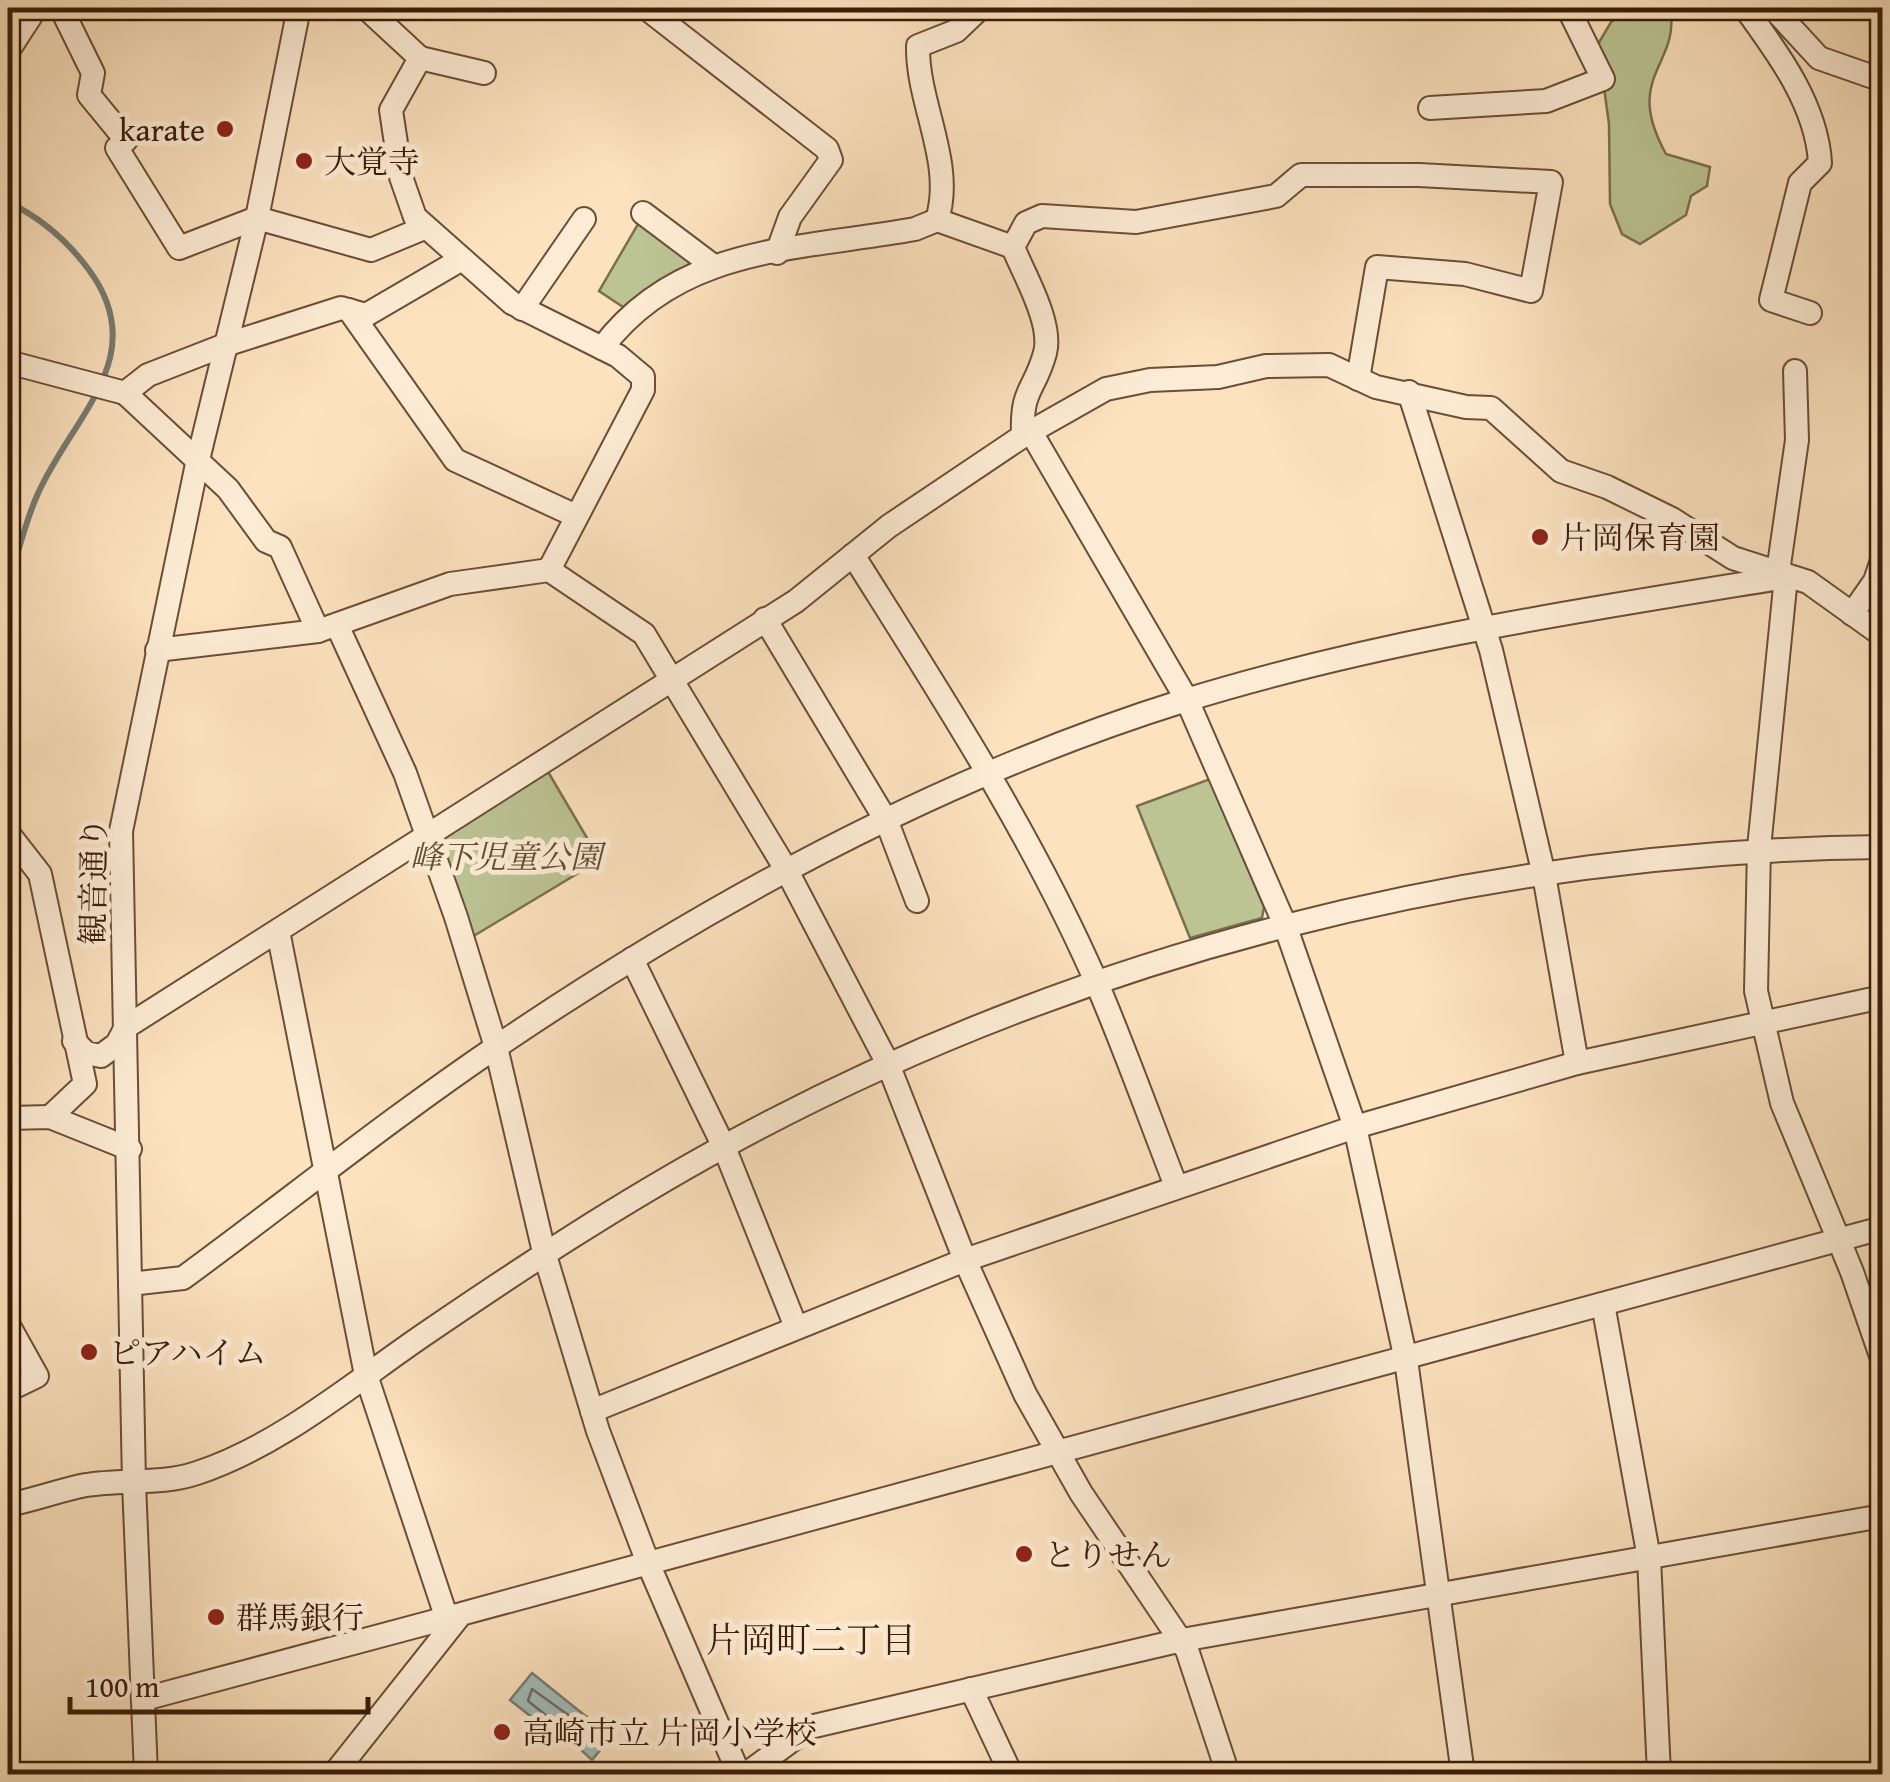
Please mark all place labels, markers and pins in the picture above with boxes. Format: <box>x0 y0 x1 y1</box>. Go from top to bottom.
place label: karate <box>119 106 205 153</box>
marker: karate <box>214 118 236 140</box>
place label: 大覚寺 <box>324 138 420 185</box>
marker: 大覚寺 <box>293 150 315 172</box>
place label: 片岡保育園 <box>1560 514 1720 561</box>
marker: 片岡保育園 <box>1529 526 1551 548</box>
place label: ピアハイム <box>109 1329 266 1376</box>
marker: ピアハイム <box>78 1341 100 1363</box>
place label: とりせん <box>1044 1531 1172 1578</box>
marker: とりせん <box>1013 1543 1035 1565</box>
place label: 群馬銀行 <box>236 1594 364 1641</box>
marker: 群馬銀行 <box>205 1606 227 1628</box>
place label: 高崎市立 片岡小学校 <box>522 1709 817 1756</box>
marker: 高崎市立 片岡小学校 <box>491 1721 513 1743</box>

